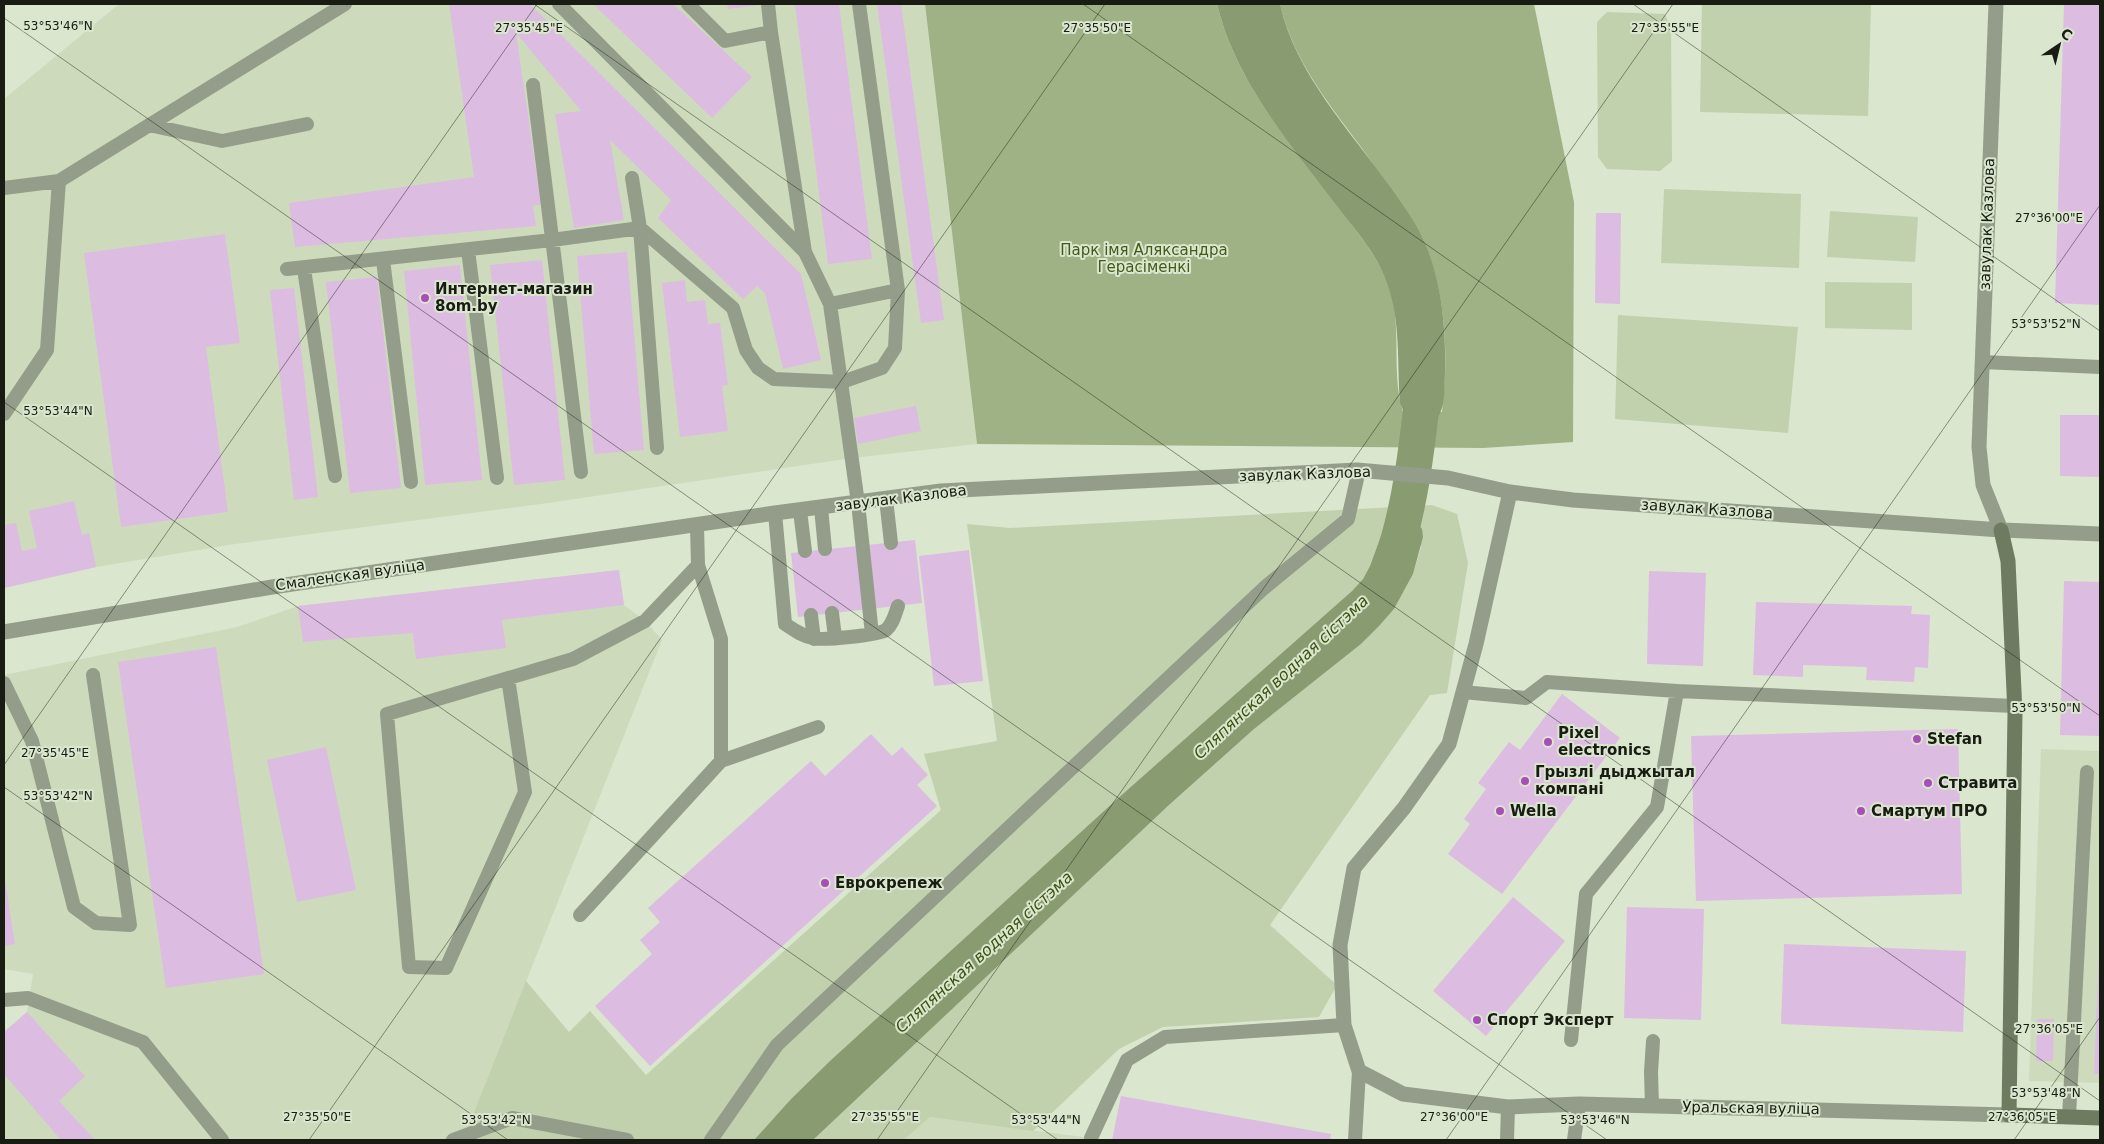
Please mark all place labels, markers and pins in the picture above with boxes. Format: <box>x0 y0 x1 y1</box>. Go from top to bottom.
place label: Интернет-магазин 8om.by <box>435 280 593 315</box>
marker: Интернет-магазин 8om.by <box>419 292 431 304</box>
place label: Pixel electronics <box>1558 724 1651 759</box>
place label: Stefan <box>1927 730 1982 748</box>
marker: Stefan <box>1911 733 1923 745</box>
marker: Pixel electronics <box>1542 736 1554 748</box>
place label: Грызлі дыджытал компані <box>1535 763 1695 798</box>
place label: Стравита <box>1938 774 2017 792</box>
marker: Грызлі дыджытал компані <box>1519 775 1531 787</box>
marker: Стравита <box>1922 777 1934 789</box>
place label: Wella <box>1510 802 1557 820</box>
place label: Смартум ПРО <box>1871 802 1987 820</box>
marker: Wella <box>1494 805 1506 817</box>
marker: Смартум ПРО <box>1855 805 1867 817</box>
place label: Еврокрепеж <box>835 874 942 892</box>
marker: Еврокрепеж <box>819 877 831 889</box>
place label: Спорт Эксперт <box>1487 1011 1614 1029</box>
marker: Спорт Эксперт <box>1471 1014 1483 1026</box>

